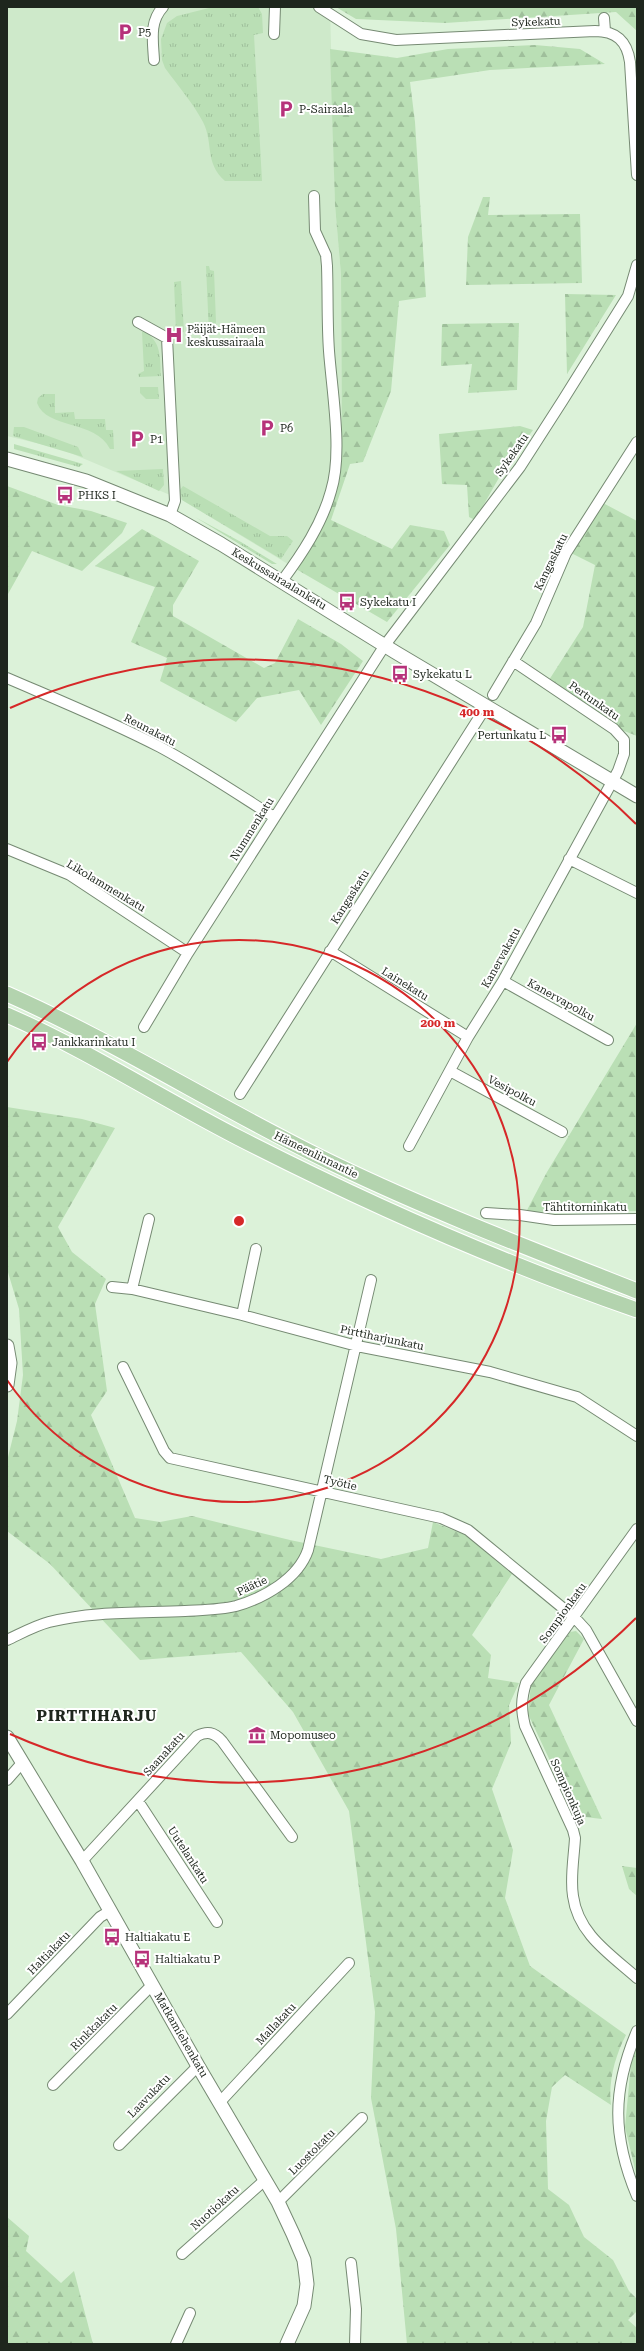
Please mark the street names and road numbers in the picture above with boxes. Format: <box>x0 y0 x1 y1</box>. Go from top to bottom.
street label: Sykekatu <box>511 15 561 29</box>
street label: Sykekatu <box>493 431 532 479</box>
street label: Kangaskatu <box>532 531 570 593</box>
street label: Keskussairaalankatu <box>229 545 329 613</box>
street label: Pertunkatu <box>566 679 622 723</box>
street label: Reunakatu <box>122 711 178 749</box>
street label: Nummenkatu <box>227 795 277 863</box>
street label: Likolammenkatu <box>64 857 148 915</box>
street label: Kangaskatu <box>328 867 372 927</box>
street label: Kanervakatu <box>479 925 523 991</box>
street label: Lainekatu <box>379 964 431 1004</box>
street label: Kanervapolku <box>525 976 597 1024</box>
street label: Vesipolku <box>486 1073 539 1109</box>
street label: Hämeenlinnantie <box>272 1129 360 1181</box>
street label: Tähtitorninkatu <box>543 1201 627 1214</box>
street label: Pirttiharjunkatu <box>339 1323 425 1353</box>
street label: Työtie <box>322 1473 358 1493</box>
street label: Päätie <box>235 1573 269 1599</box>
street label: Sompionkatu <box>537 1580 589 1646</box>
street label: Saanakatu <box>141 1729 187 1779</box>
street label: Sompionkuja <box>548 1757 588 1827</box>
street label: Uutelankatu <box>165 1824 211 1886</box>
street label: Haltiakatu <box>25 1928 73 1977</box>
street label: Matkamiehenkatu <box>151 1990 211 2080</box>
street label: Mallakatu <box>253 2000 299 2048</box>
street label: Rinkkakatu <box>68 2001 120 2053</box>
street label: Laavukatu <box>125 2072 173 2120</box>
street label: Luostokatu <box>286 2126 338 2178</box>
street label: Nuotiokatu <box>188 2183 242 2233</box>

